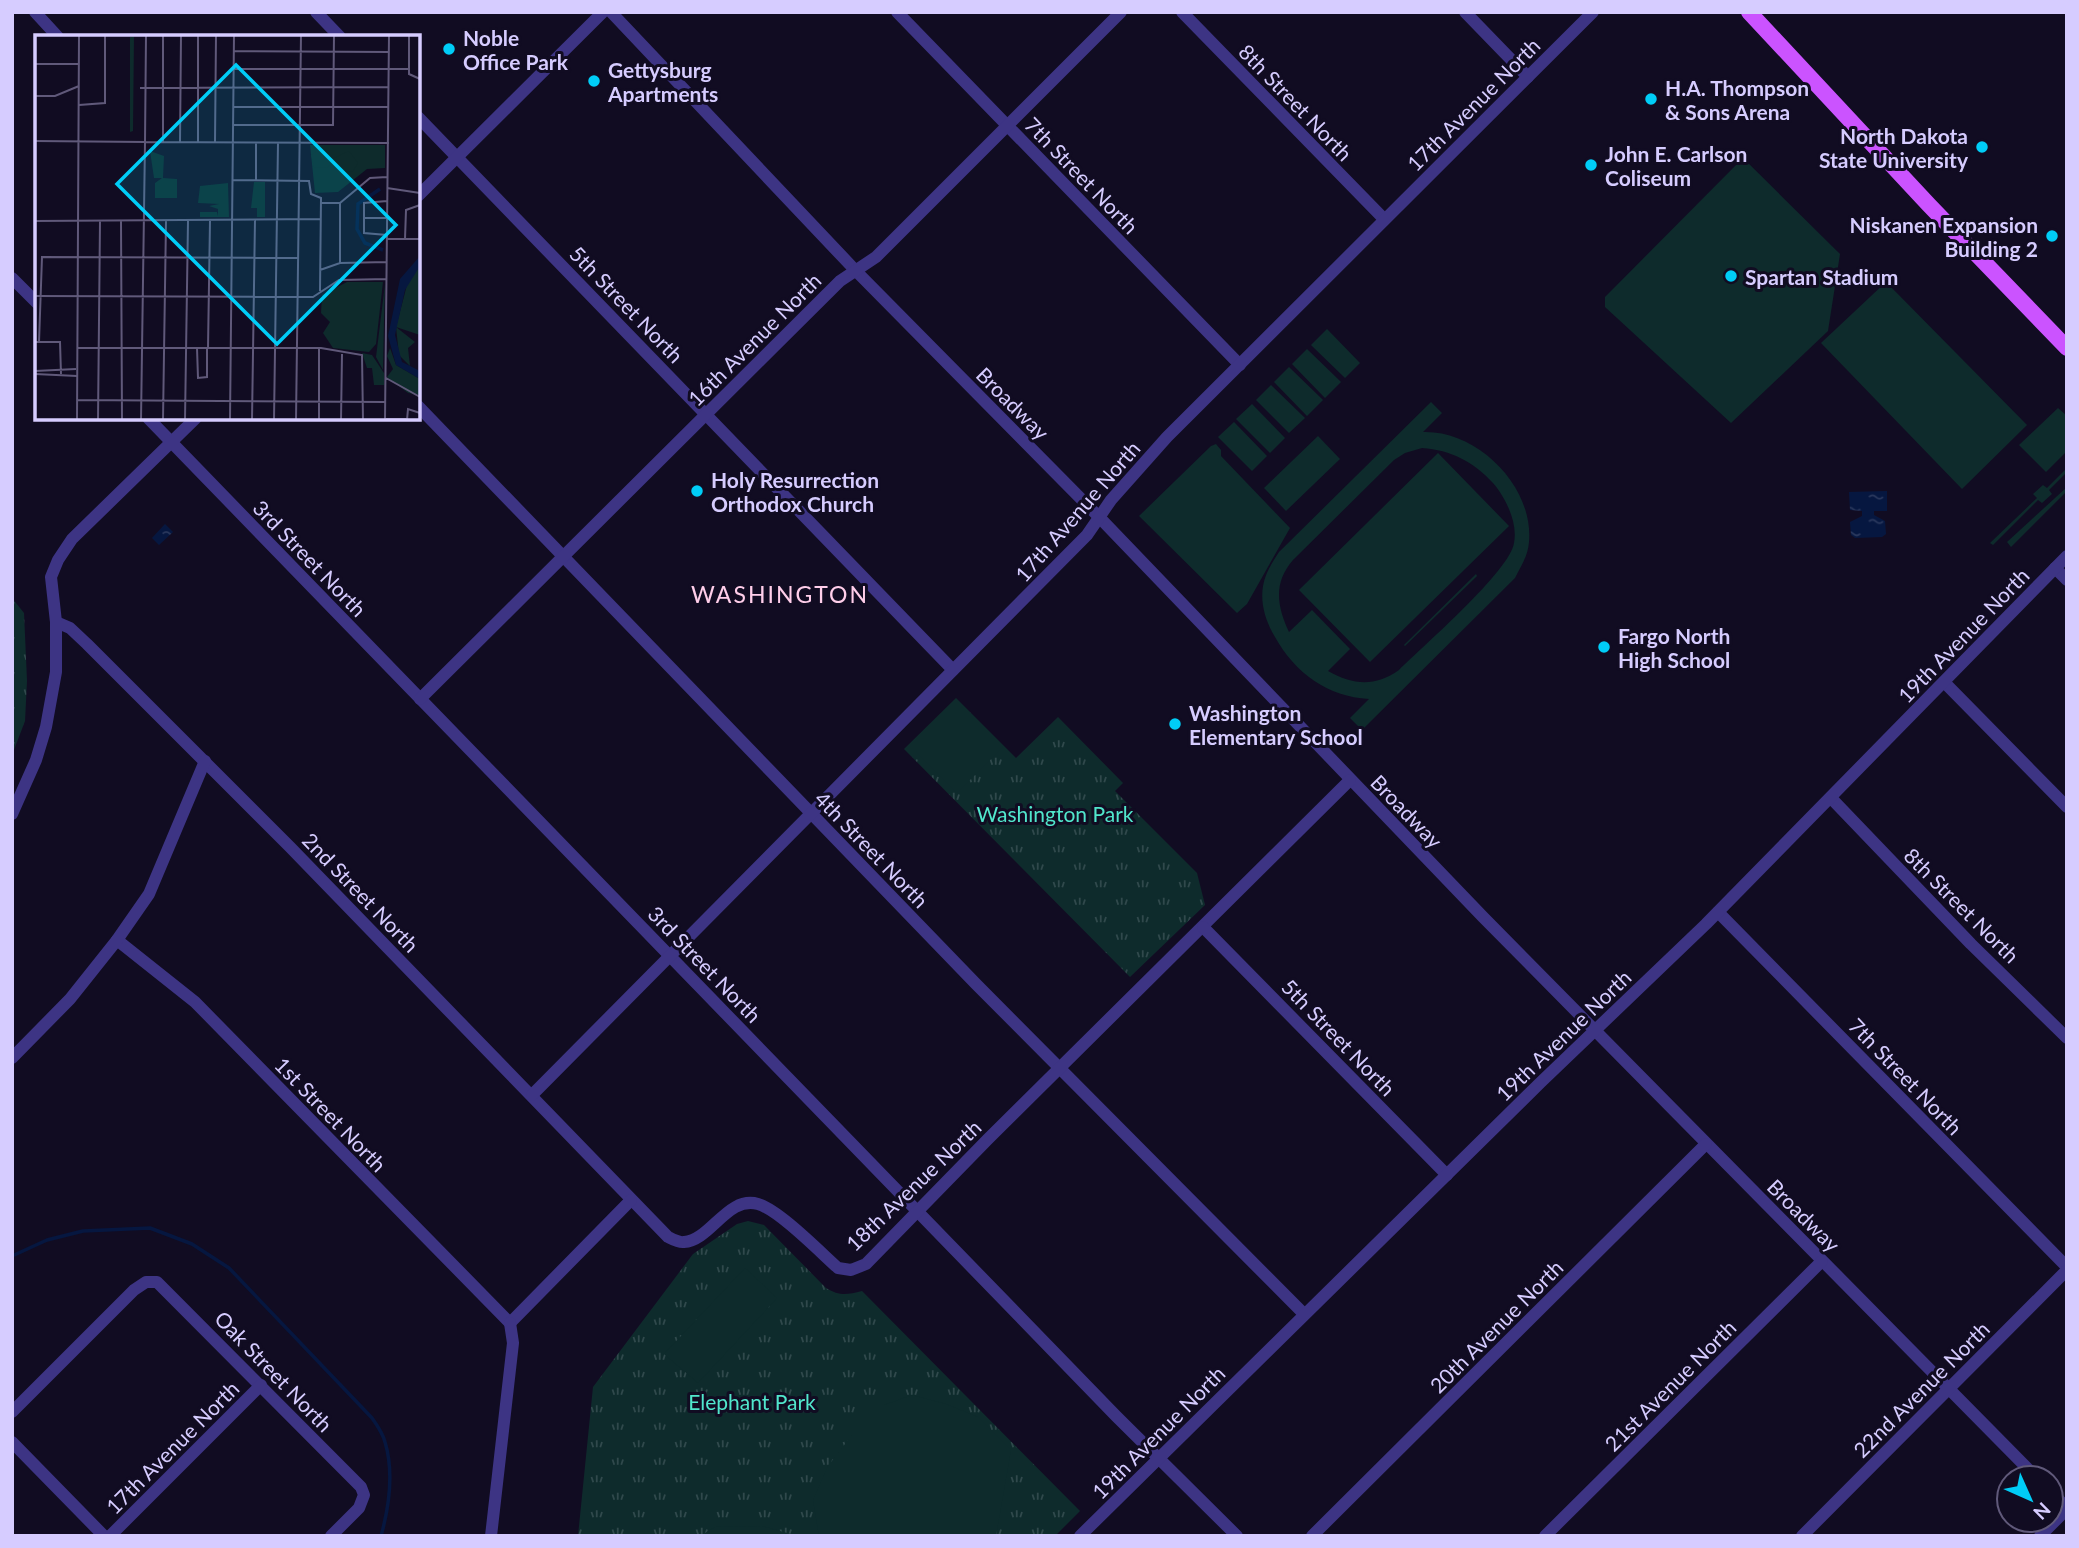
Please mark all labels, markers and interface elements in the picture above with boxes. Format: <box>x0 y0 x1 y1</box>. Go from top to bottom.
place label: Noble Office Park <box>463 25 569 74</box>
street label: 17th Avenue North <box>1401 32 1545 176</box>
inset map <box>35 35 420 420</box>
street label: 8th Street North <box>1234 39 1358 165</box>
marker: Noble Office Park <box>441 41 457 57</box>
place label: Gettysburg Apartments <box>607 57 718 106</box>
marker: Gettysburg Apartments <box>586 73 602 89</box>
place label: H.A. Thompson & Sons Arena <box>1665 75 1809 124</box>
marker: H.A. Thompson & Sons Arena <box>1643 91 1659 107</box>
street label: 7th Street North <box>1020 112 1144 238</box>
place label: North Dakota State University <box>1819 123 1969 172</box>
marker: North Dakota State University <box>1974 139 1990 155</box>
place label: John E. Carlson Coliseum <box>1605 141 1747 190</box>
marker: John E. Carlson Coliseum <box>1583 157 1599 173</box>
place label: Niskanen Expansion Building 2 <box>1850 212 2038 261</box>
marker: Niskanen Expansion Building 2 <box>2044 228 2060 244</box>
street label: 5th Street North <box>565 241 689 367</box>
place label: Spartan Stadium <box>1745 264 1898 289</box>
street label: 16th Avenue North <box>682 267 826 411</box>
marker: Spartan Stadium <box>1723 268 1739 284</box>
street label: Broadway <box>972 362 1055 445</box>
street label: 17th Avenue North <box>1009 436 1145 586</box>
place label: Holy Resurrection Orthodox Church <box>711 467 879 516</box>
marker: Holy Resurrection Orthodox Church <box>689 483 705 499</box>
street label: 3rd Street North <box>248 495 372 621</box>
street label: 19th Avenue North <box>1892 562 2034 708</box>
district label: WASHINGTON <box>691 580 869 608</box>
place label: Fargo North High School <box>1618 623 1730 672</box>
marker: Fargo North High School <box>1596 639 1612 655</box>
place label: Washington Elementary School <box>1189 700 1363 749</box>
marker: Washington Elementary School <box>1167 716 1183 732</box>
street label: Broadway <box>1366 769 1448 853</box>
street label: 4th Street North <box>810 786 934 912</box>
park label: Washington Park <box>977 801 1134 826</box>
street label: 2nd Street North <box>298 827 424 957</box>
street label: 8th Street North <box>1899 842 2025 968</box>
street label: 3rd Street North <box>643 901 767 1027</box>
street label: 19th Avenue North <box>1490 964 1636 1106</box>
street label: 5th Street North <box>1277 974 1401 1100</box>
street label: 7th Street North <box>1844 1013 1968 1139</box>
street label: 1st Street North <box>270 1052 392 1176</box>
street label: 18th Avenue North <box>840 1114 986 1256</box>
street label: Broadway <box>1763 1174 1846 1257</box>
street label: 20th Avenue North <box>1424 1254 1568 1398</box>
street label: Oak Street North <box>210 1305 338 1437</box>
street label: 21st Avenue North <box>1599 1314 1741 1456</box>
street label: 22nd Avenue North <box>1848 1316 1994 1462</box>
street label: 19th Avenue North <box>1086 1360 1230 1504</box>
street label: 17th Avenue North <box>100 1375 244 1519</box>
park label: Elephant Park <box>688 1389 816 1414</box>
north arrow <box>1995 1464 2065 1534</box>
text: N <box>2029 1498 2056 1525</box>

